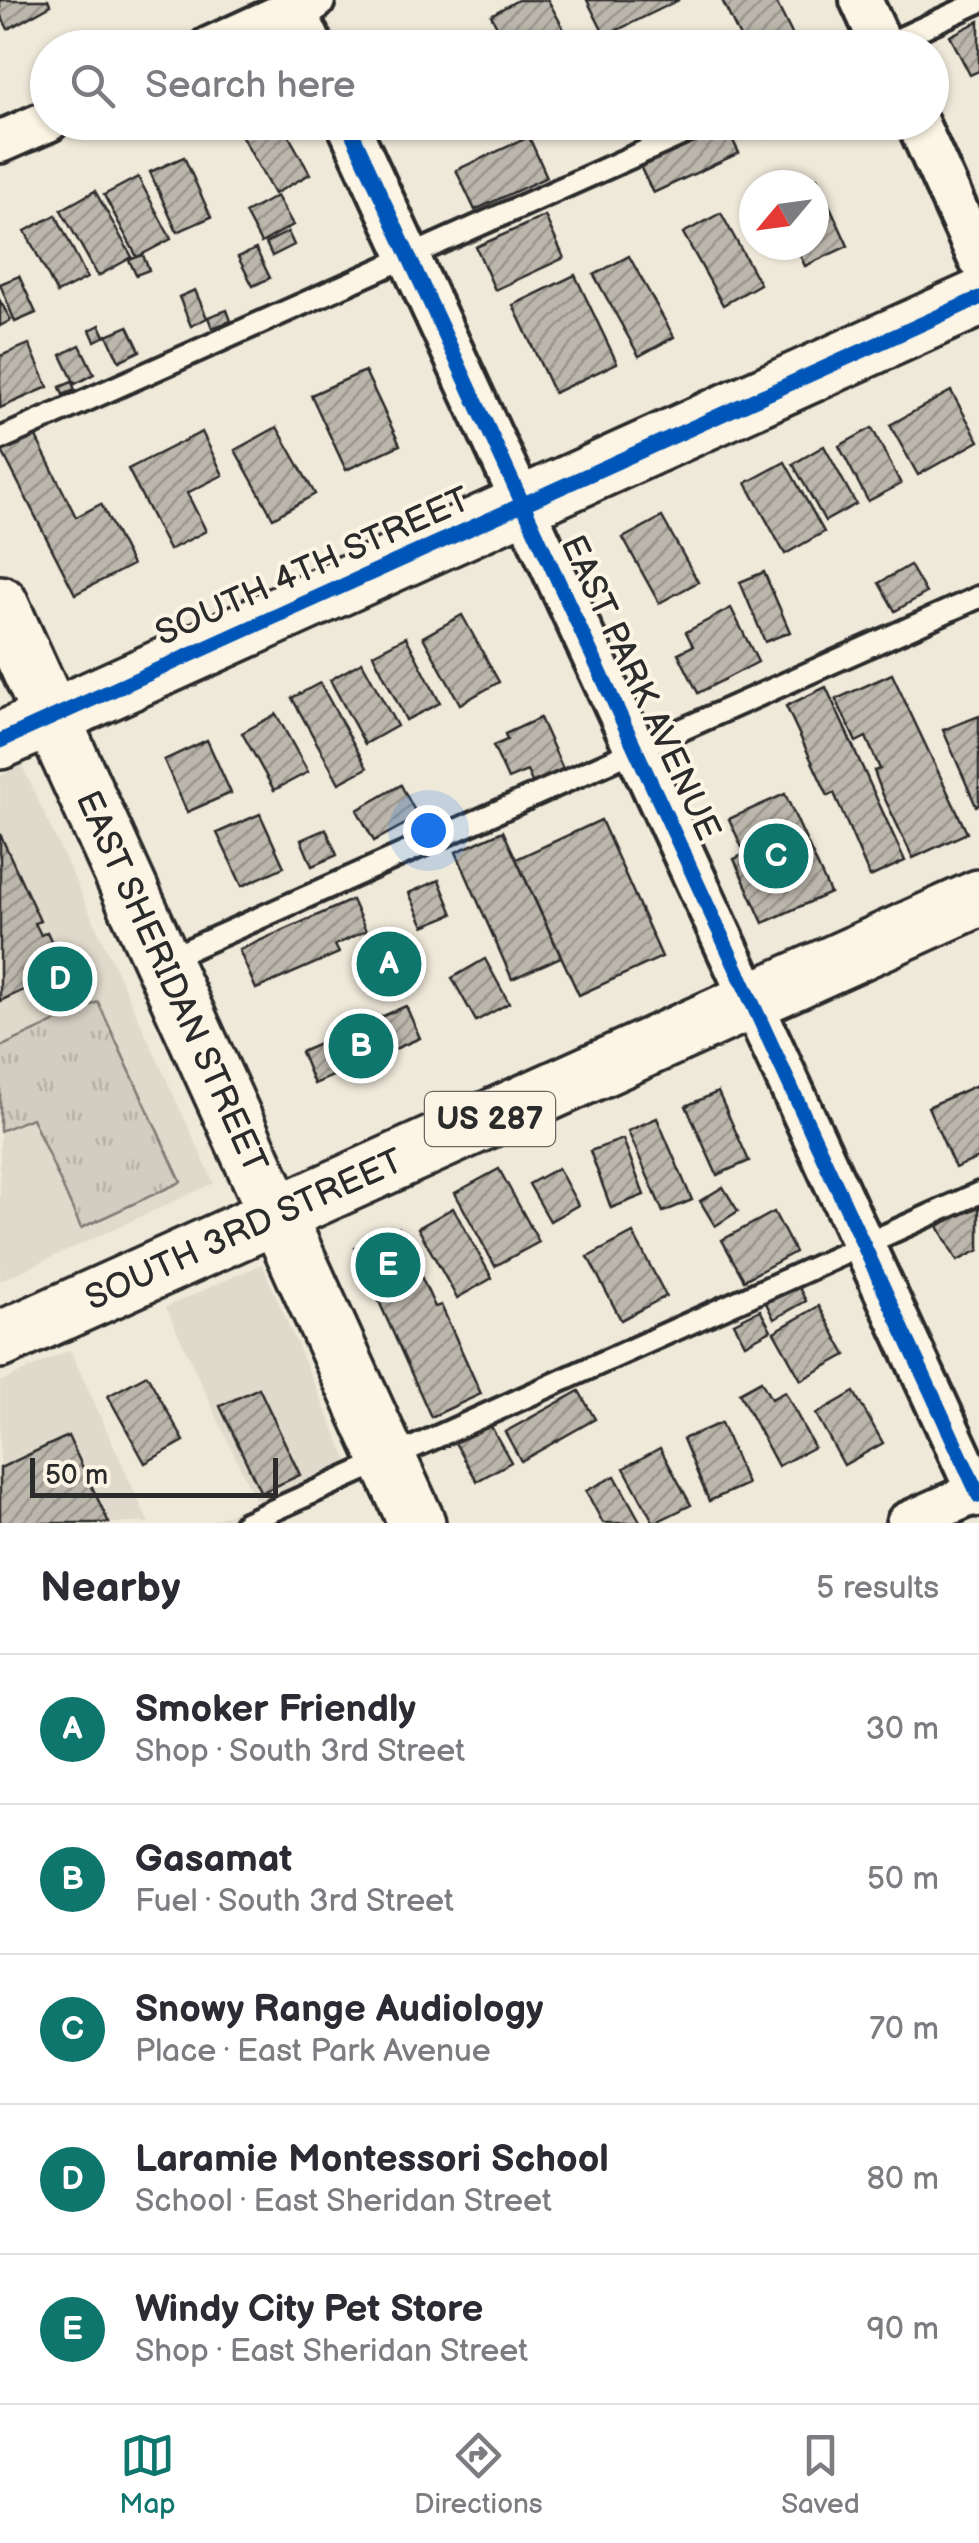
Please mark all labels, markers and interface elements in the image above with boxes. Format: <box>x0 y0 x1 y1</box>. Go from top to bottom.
search box <box>30 30 949 140</box>
icon: search <box>65 58 120 113</box>
text: Search here <box>145 63 356 108</box>
north arrow <box>739 170 829 260</box>
street label: SOUTH 4TH STREET <box>149 478 477 656</box>
street label: EAST PARK AVENUE <box>550 529 730 847</box>
street label: EAST SHERIDAN STREET <box>66 784 277 1180</box>
your location <box>403 805 454 856</box>
pin: C <box>744 818 808 894</box>
pin: A <box>356 926 422 1002</box>
pin: D <box>28 942 92 1016</box>
pin: B <box>328 1008 394 1084</box>
road number: US 287 <box>425 1092 555 1146</box>
street label: SOUTH 3RD STREET <box>77 1141 409 1319</box>
pin: E <box>356 1228 420 1302</box>
scale bar <box>30 1453 278 1498</box>
text: 50 m <box>45 1459 108 1492</box>
text: Nearby <box>40 1563 180 1614</box>
text: 5 results <box>816 1569 939 1608</box>
text: Smoker Friendly <box>135 1687 416 1732</box>
text: A <box>63 1710 82 1749</box>
text: 30 m <box>865 1710 939 1749</box>
text: Shop · South 3rd Street <box>135 1732 465 1771</box>
text: Gasamat <box>135 1837 292 1882</box>
text: B <box>61 1860 84 1899</box>
text: 50 m <box>867 1860 939 1899</box>
text: Fuel · South 3rd Street <box>135 1882 454 1921</box>
text: Snowy Range Audiology <box>135 1987 543 2032</box>
text: C <box>61 2010 84 2049</box>
text: 70 m <box>869 2010 939 2049</box>
text: Place · East Park Avenue <box>135 2032 491 2071</box>
text: Laramie Montessori School <box>135 2137 609 2182</box>
text: D <box>61 2160 84 2199</box>
text: 80 m <box>866 2160 939 2199</box>
text: School · East Sheridan Street <box>135 2182 552 2221</box>
text: Windy City Pet Store <box>135 2287 483 2332</box>
text: E <box>62 2310 83 2349</box>
text: 90 m <box>867 2310 939 2349</box>
text: Shop · East Sheridan Street <box>135 2332 528 2371</box>
tab: Map <box>119 2428 176 2521</box>
tab: Directions <box>414 2428 543 2521</box>
tab: Saved <box>781 2428 860 2521</box>

